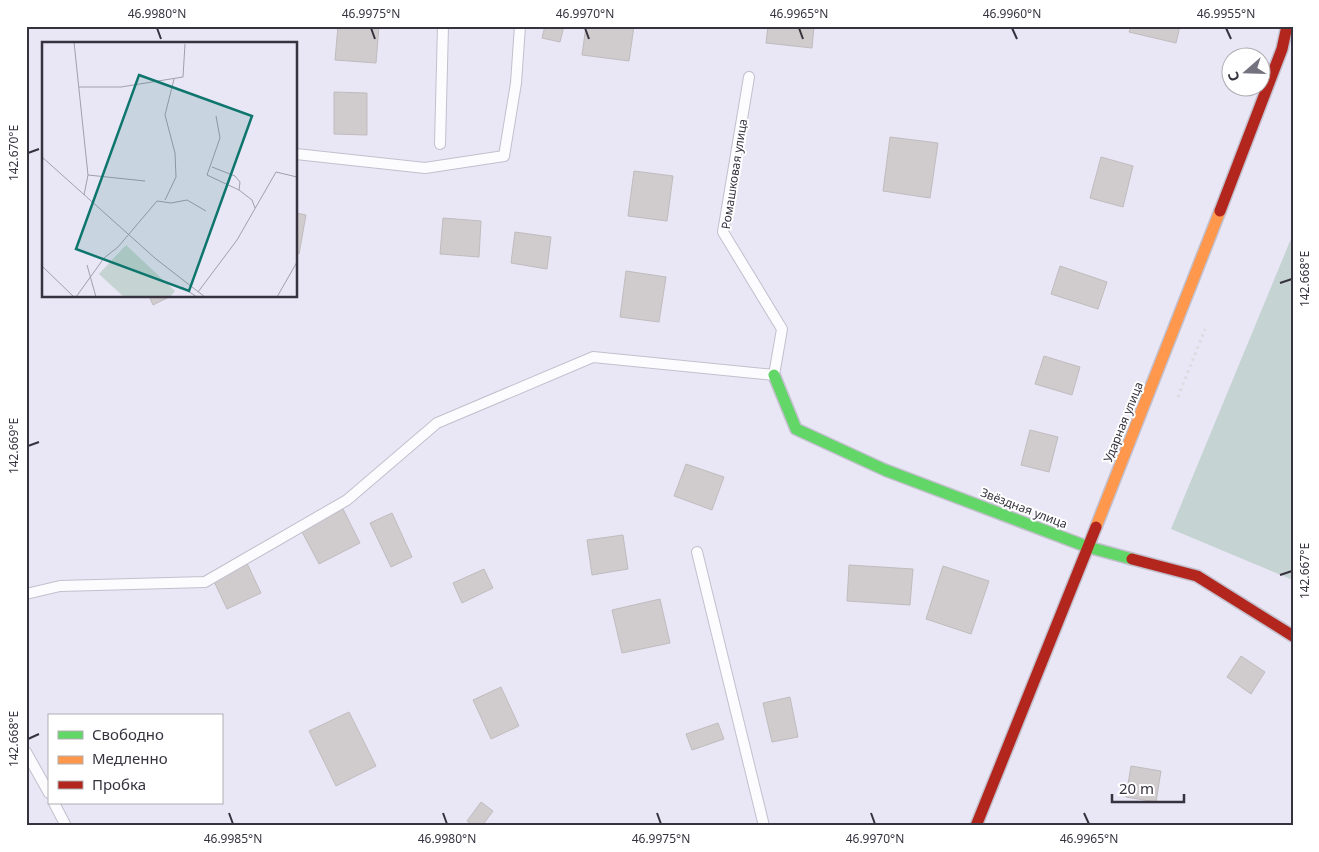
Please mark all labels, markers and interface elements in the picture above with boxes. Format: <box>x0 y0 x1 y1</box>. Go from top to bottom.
text: 46.9980°N <box>128 5 186 22</box>
text: 46.9975°N <box>342 5 400 22</box>
text: 46.9970°N <box>556 5 614 22</box>
text: 46.9965°N <box>770 5 828 22</box>
text: 46.9960°N <box>983 5 1041 22</box>
text: 46.9955°N <box>1197 5 1255 22</box>
inset map <box>42 42 298 298</box>
north arrow <box>1222 48 1272 98</box>
text: С <box>1223 69 1244 84</box>
street label: Ромашковая улица <box>717 118 751 230</box>
text: 142.670°E <box>5 125 22 181</box>
text: 142.668°E <box>1296 251 1313 307</box>
street label: Ударная улица <box>1099 379 1147 465</box>
text: 142.669°E <box>5 418 22 474</box>
street label: Звёздная улица <box>978 484 1070 532</box>
text: 142.667°E <box>1296 543 1313 599</box>
text: 142.668°E <box>5 711 22 767</box>
legend <box>48 714 222 804</box>
text: Свободно <box>92 724 164 744</box>
text: Медленно <box>92 748 168 768</box>
scale bar <box>1112 772 1184 804</box>
text: Пробка <box>92 774 146 794</box>
text: 20 m <box>1119 778 1154 798</box>
text: 46.9985°N <box>204 830 262 847</box>
text: 46.9980°N <box>418 830 476 847</box>
text: 46.9975°N <box>632 830 690 847</box>
text: 46.9970°N <box>846 830 904 847</box>
text: 46.9965°N <box>1060 830 1118 847</box>

